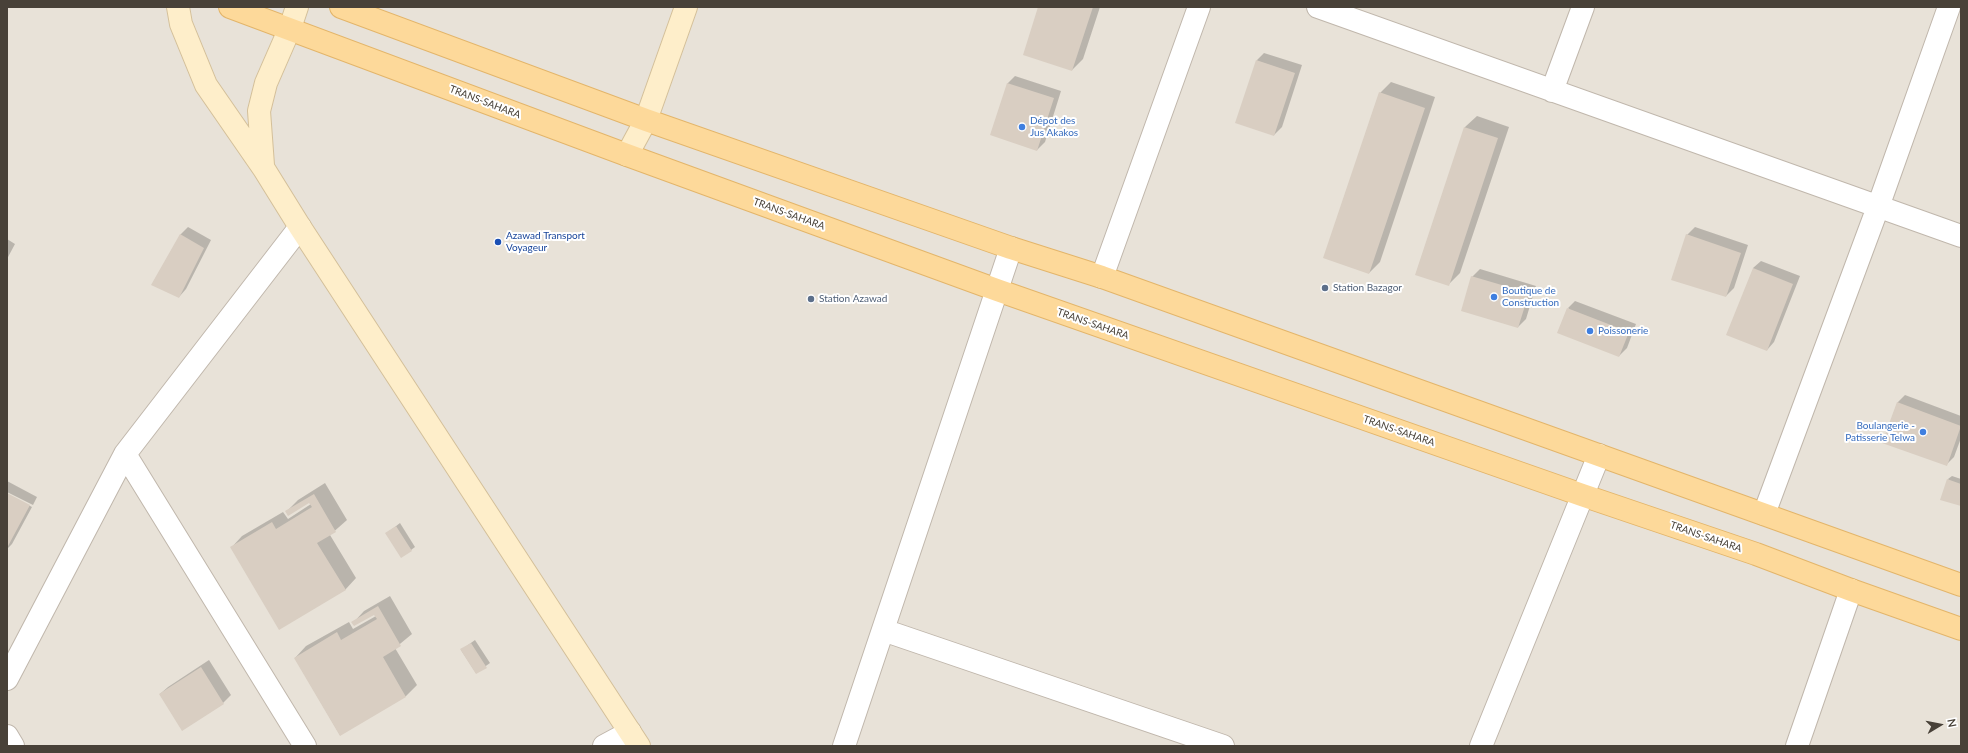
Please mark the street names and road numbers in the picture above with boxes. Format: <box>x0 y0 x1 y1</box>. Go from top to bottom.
street label: TRANS-SAHARA <box>448 83 522 121</box>
street label: TRANS-SAHARA <box>752 195 826 233</box>
street label: TRANS-SAHARA <box>1055 306 1131 342</box>
street label: TRANS-SAHARA <box>1361 413 1437 449</box>
street label: TRANS-SAHARA <box>1668 519 1744 555</box>

